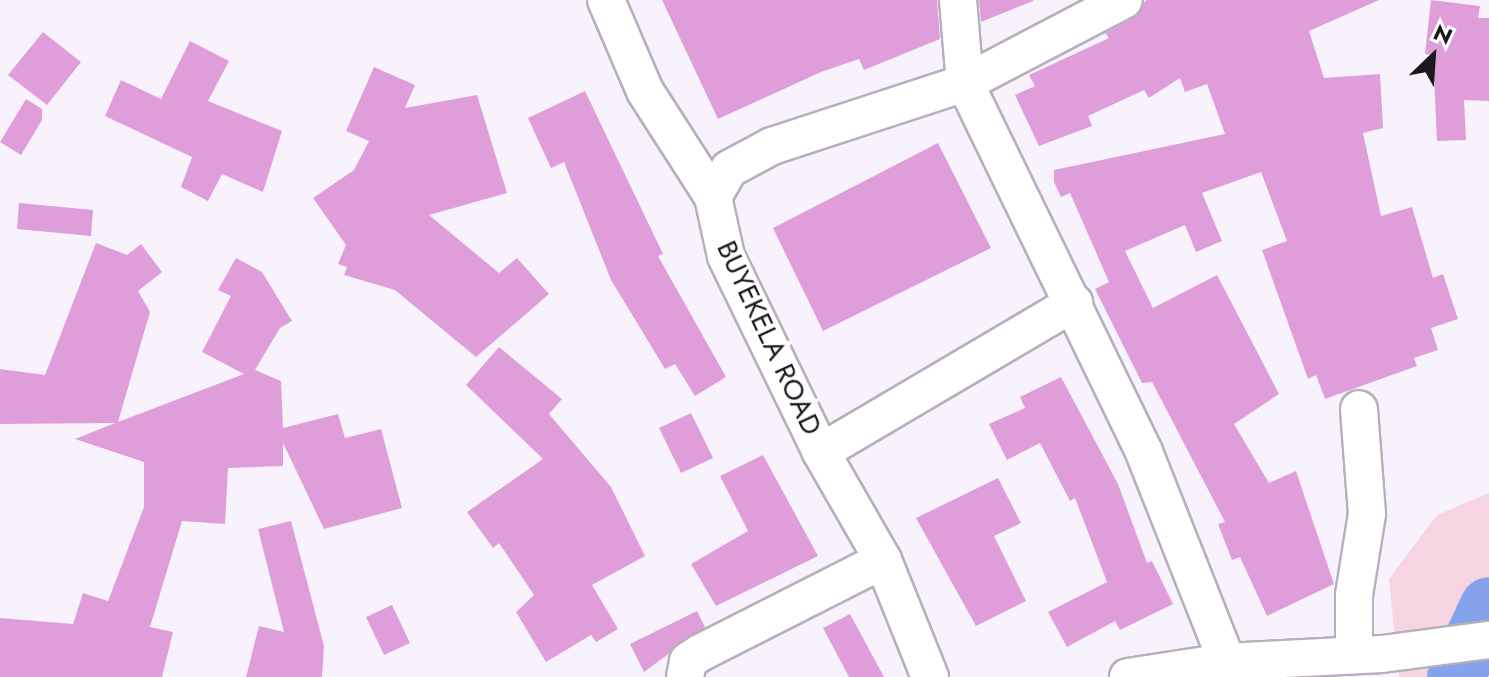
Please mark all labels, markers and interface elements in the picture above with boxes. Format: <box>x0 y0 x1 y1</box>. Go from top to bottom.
north arrow <box>1393 16 1473 96</box>
text: N <box>1428 16 1458 52</box>
street label: BUYEKELA ROAD <box>709 236 829 440</box>

